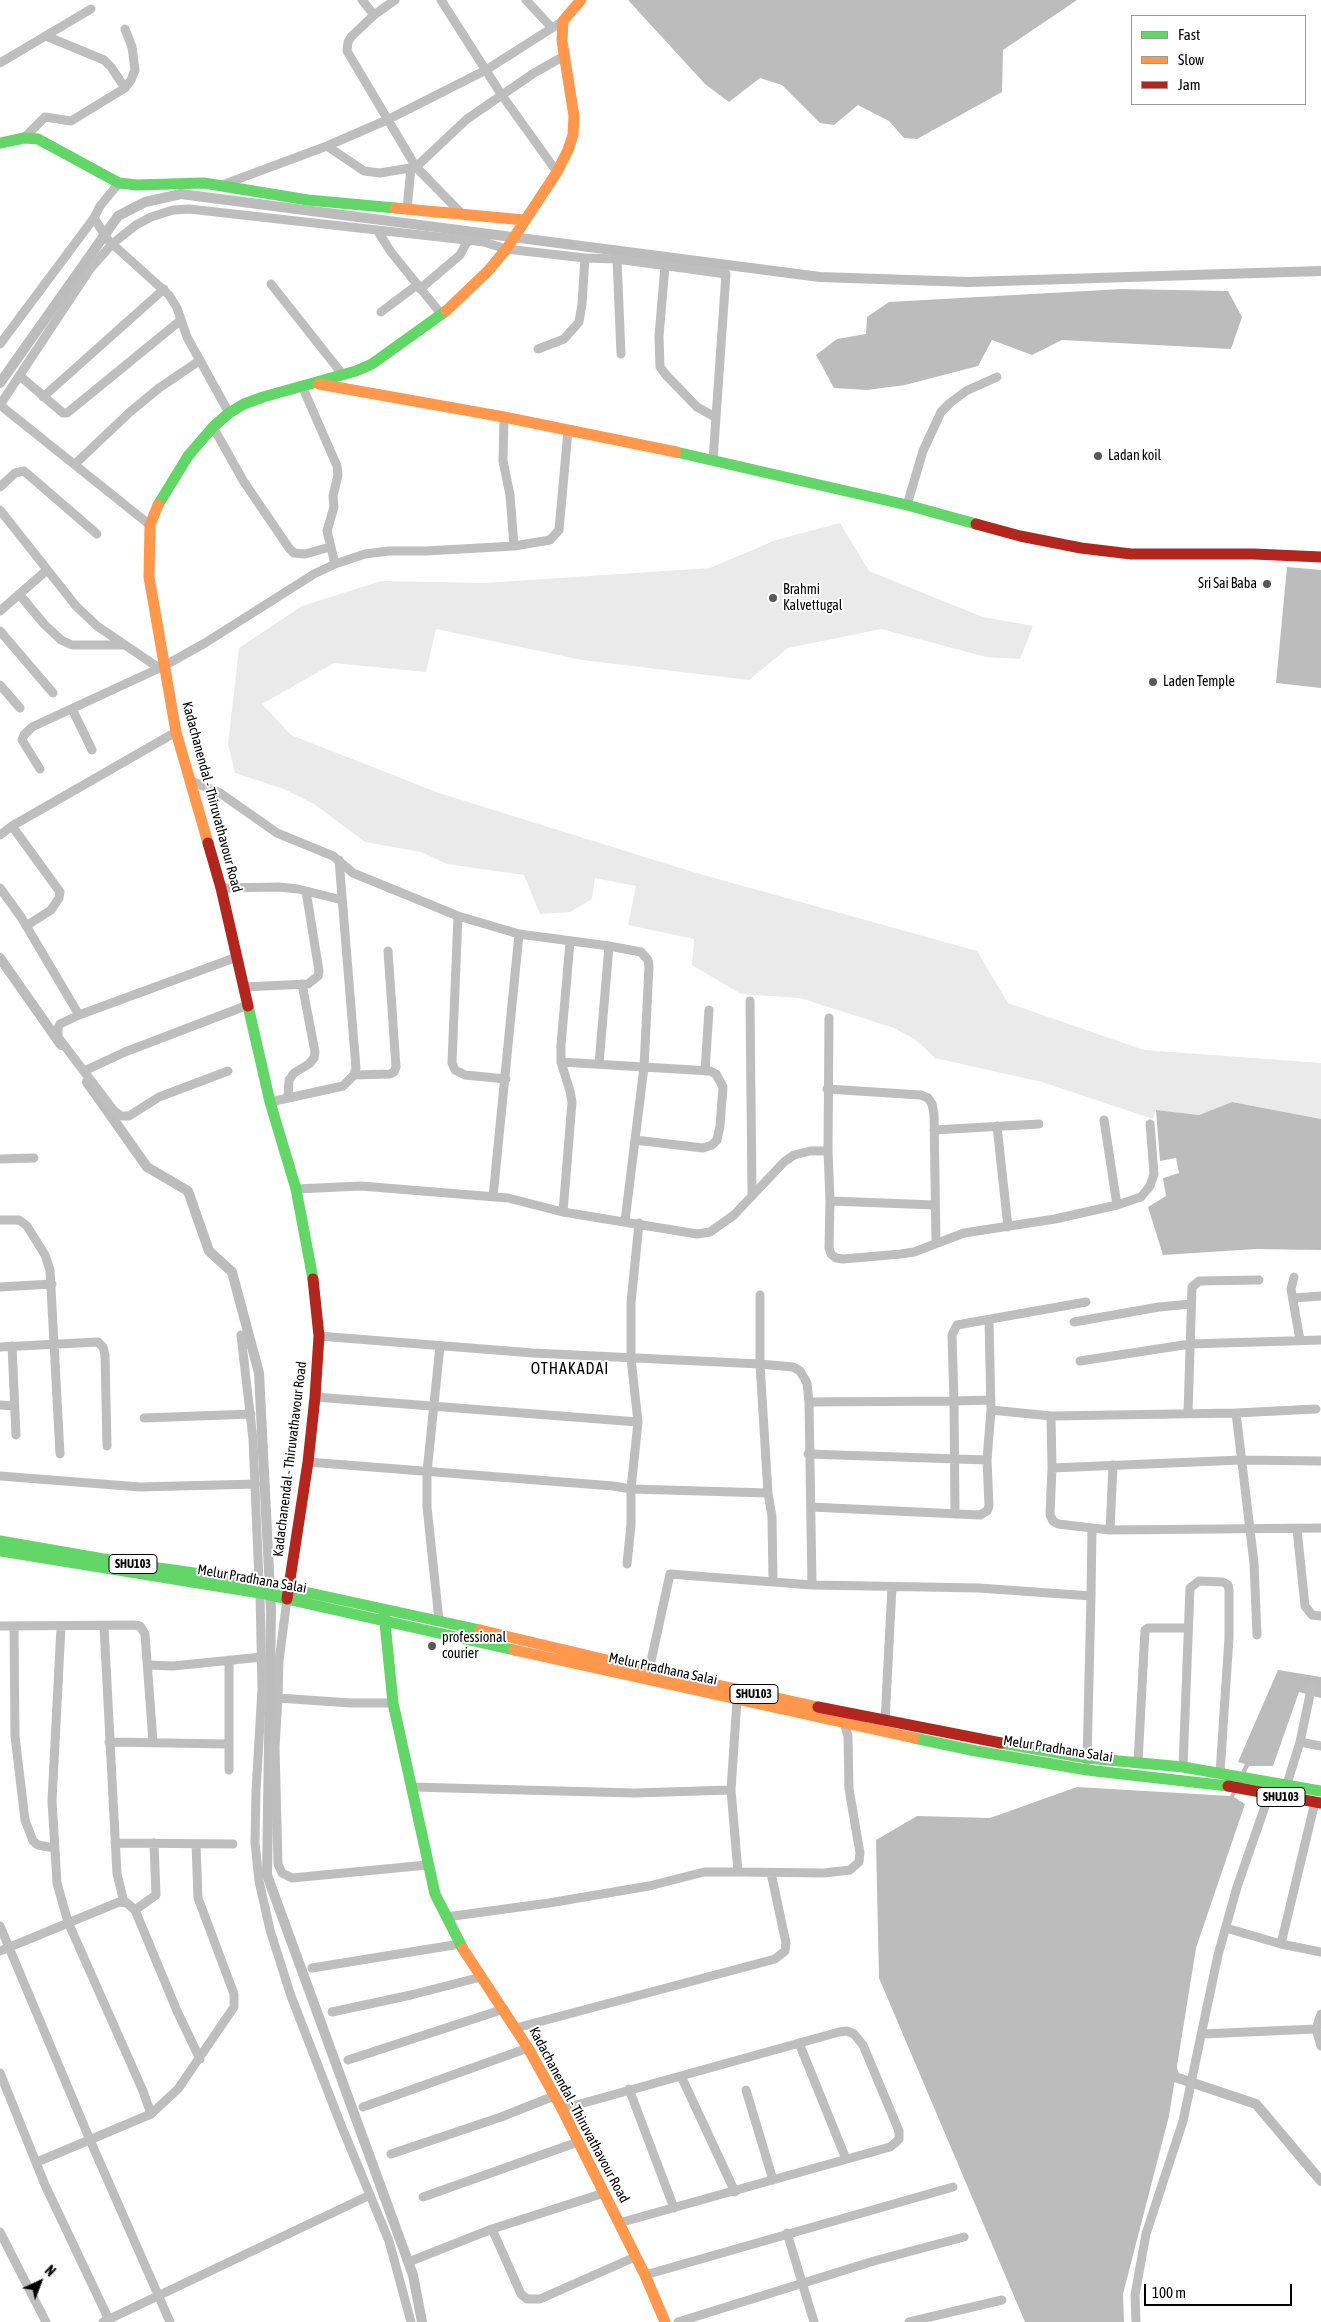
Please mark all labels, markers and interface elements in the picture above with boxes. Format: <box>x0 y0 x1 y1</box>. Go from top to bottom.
legend <box>1131 15 1306 105</box>
text: Fast <box>1178 26 1200 43</box>
text: Slow <box>1178 51 1204 68</box>
text: Jam <box>1178 76 1201 93</box>
place label: Ladan koil <box>1108 448 1161 464</box>
marker: Ladan koil <box>1092 450 1104 462</box>
place label: Sri Sai Baba <box>1198 576 1257 592</box>
marker: Sri Sai Baba <box>1261 578 1273 590</box>
place label: Brahmi Kalvettugal <box>783 582 842 614</box>
marker: Brahmi Kalvettugal <box>767 592 779 604</box>
place label: Laden Temple <box>1163 674 1235 690</box>
marker: Laden Temple <box>1147 676 1159 688</box>
street label: Kadachanendal - Thiruvathavour Road <box>178 700 246 894</box>
district label: OTHAKADAI <box>530 1359 610 1379</box>
street label: Kadachanendal - Thiruvathavour Road <box>270 1360 310 1558</box>
road number: SHU103 <box>109 1555 157 1574</box>
street label: Melur Pradhana Salai <box>196 1561 308 1597</box>
place label: professional courier <box>442 1630 506 1662</box>
marker: professional courier <box>426 1640 438 1652</box>
street label: Melur Pradhana Salai <box>607 1649 719 1689</box>
road number: SHU103 <box>730 1685 778 1704</box>
street label: Melur Pradhana Salai <box>1002 1732 1114 1766</box>
road number: SHU103 <box>1257 1788 1305 1806</box>
street label: Kadachanendal - Thiruvathavour Road <box>525 2024 633 2206</box>
north arrow <box>15 2257 65 2307</box>
text: N <box>42 2262 59 2280</box>
scale bar <box>1146 2274 1294 2306</box>
text: 100 m <box>1152 2284 1186 2301</box>

